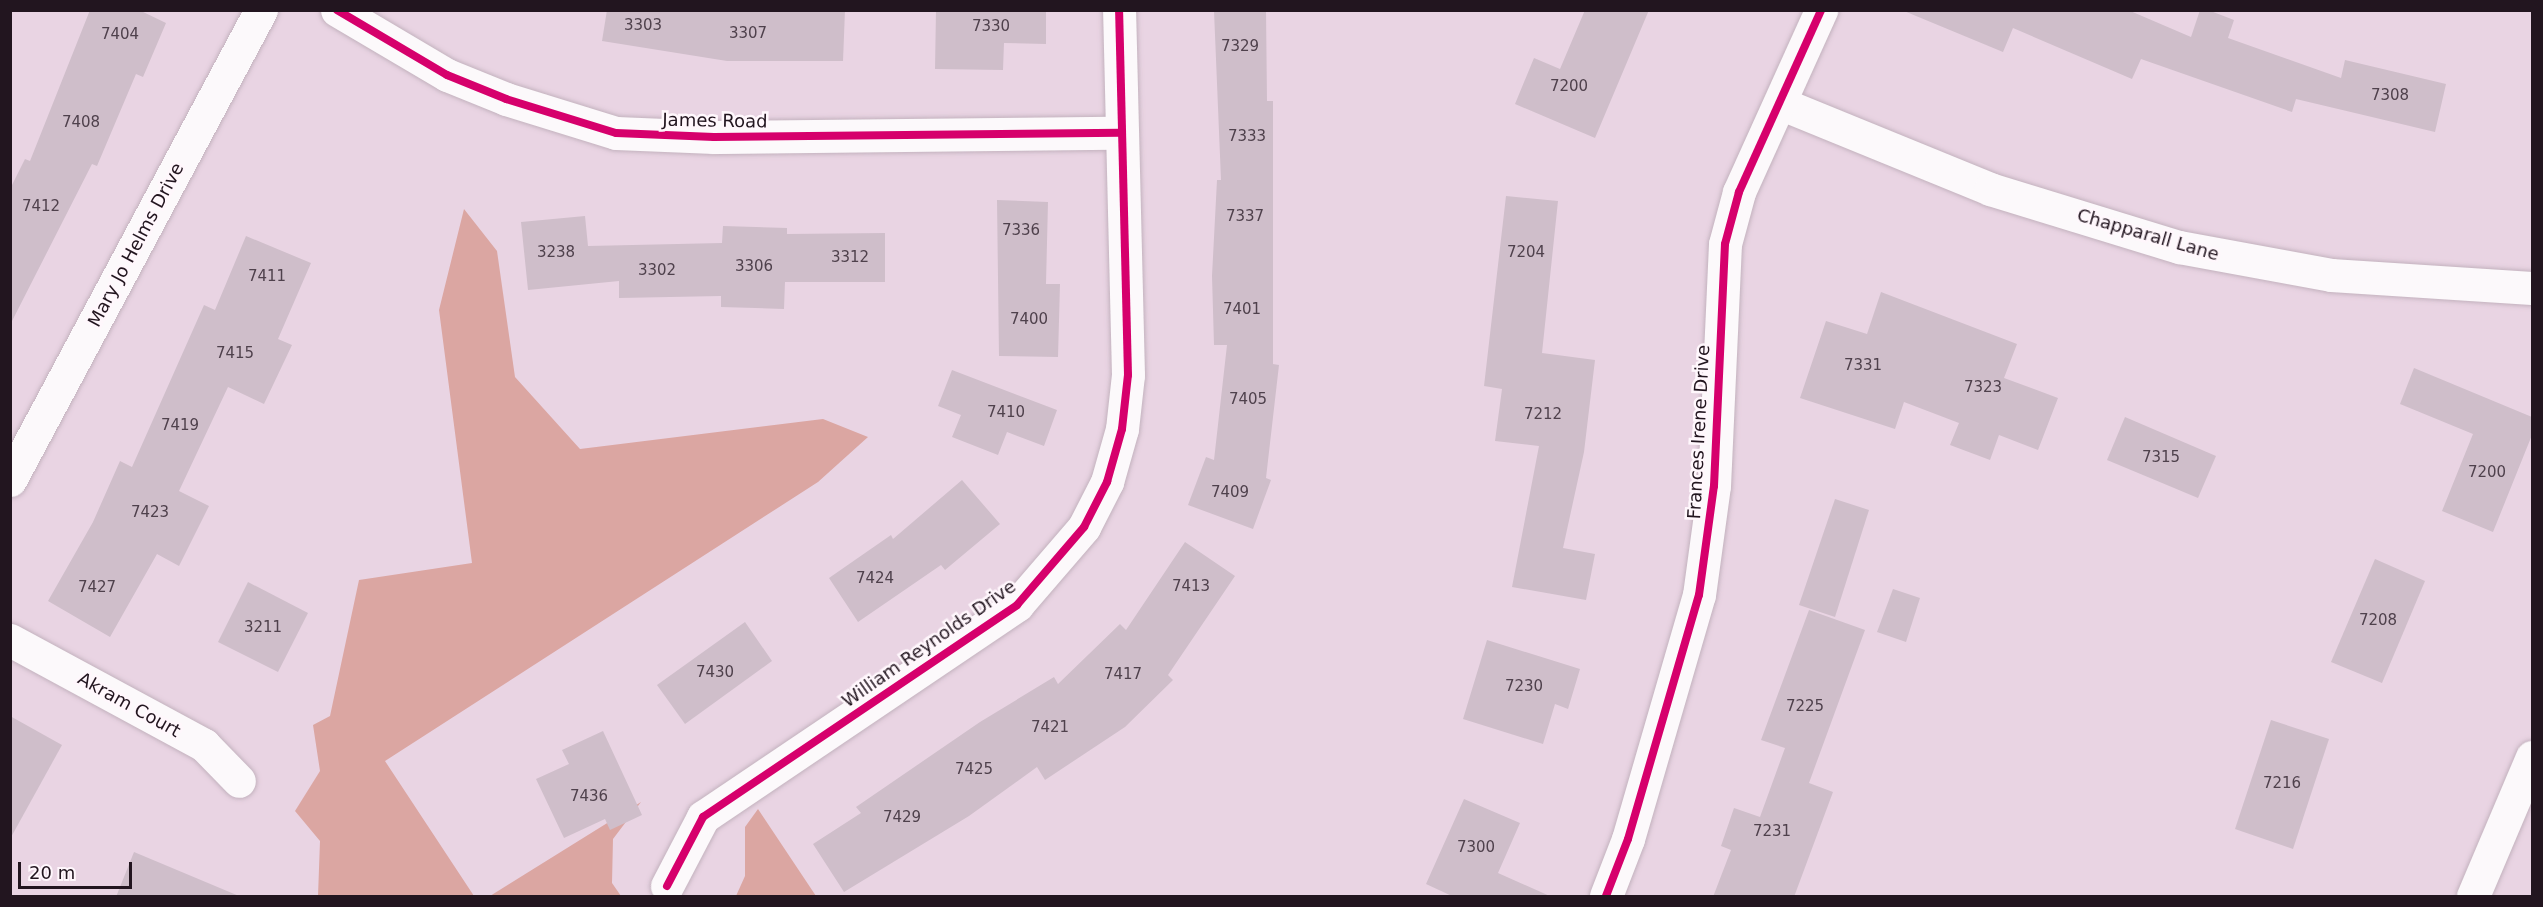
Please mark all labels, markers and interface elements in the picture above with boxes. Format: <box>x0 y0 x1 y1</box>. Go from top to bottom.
house number: 3303 <box>624 17 662 35</box>
house number: 7330 <box>972 18 1010 36</box>
house number: 3307 <box>729 25 767 43</box>
house number: 7404 <box>101 26 139 44</box>
house number: 7329 <box>1221 38 1259 56</box>
house number: 7200 <box>1550 78 1588 96</box>
house number: 7308 <box>2371 87 2409 105</box>
street label: James Road <box>662 109 768 133</box>
house number: 7408 <box>62 114 100 132</box>
house number: 7333 <box>1228 128 1266 146</box>
street label: Mary Jo Helms Drive <box>84 159 188 331</box>
house number: 7412 <box>22 198 60 216</box>
street label: Chapparall Lane <box>2075 204 2221 266</box>
house number: 7337 <box>1226 208 1264 226</box>
house number: 7336 <box>1002 222 1040 240</box>
house number: 3238 <box>537 244 575 262</box>
house number: 7204 <box>1507 244 1545 262</box>
house number: 3312 <box>831 249 869 267</box>
house number: 3306 <box>735 258 773 276</box>
house number: 3302 <box>638 262 676 280</box>
house number: 7411 <box>248 268 286 286</box>
house number: 7401 <box>1223 301 1261 319</box>
house number: 7400 <box>1010 311 1048 329</box>
street label: Frances Irene Drive <box>1684 344 1714 520</box>
house number: 7415 <box>216 345 254 363</box>
house number: 7331 <box>1844 357 1882 375</box>
house number: 7323 <box>1964 379 2002 397</box>
house number: 7405 <box>1229 391 1267 409</box>
house number: 7410 <box>987 404 1025 422</box>
house number: 7212 <box>1524 406 1562 424</box>
house number: 7419 <box>161 417 199 435</box>
house number: 7315 <box>2142 449 2180 467</box>
house number: 7200 <box>2468 464 2506 482</box>
house number: 7409 <box>1211 484 1249 502</box>
house number: 7423 <box>131 504 169 522</box>
house number: 7424 <box>856 570 894 588</box>
street label: William Reynolds Drive <box>838 576 1020 712</box>
house number: 7413 <box>1172 578 1210 596</box>
house number: 7427 <box>78 579 116 597</box>
house number: 7208 <box>2359 612 2397 630</box>
house number: 3211 <box>244 619 282 637</box>
house number: 7430 <box>696 664 734 682</box>
house number: 7417 <box>1104 666 1142 684</box>
street label: Akram Court <box>74 668 184 742</box>
house number: 7230 <box>1505 678 1543 696</box>
house number: 7225 <box>1786 698 1824 716</box>
house number: 7421 <box>1031 719 1069 737</box>
house number: 7425 <box>955 761 993 779</box>
house number: 7216 <box>2263 775 2301 793</box>
house number: 7436 <box>570 788 608 806</box>
house number: 7429 <box>883 809 921 827</box>
house number: 7231 <box>1753 823 1791 841</box>
house number: 7300 <box>1457 839 1495 857</box>
scale bar <box>21 850 135 888</box>
text: 20 m <box>29 862 75 883</box>

